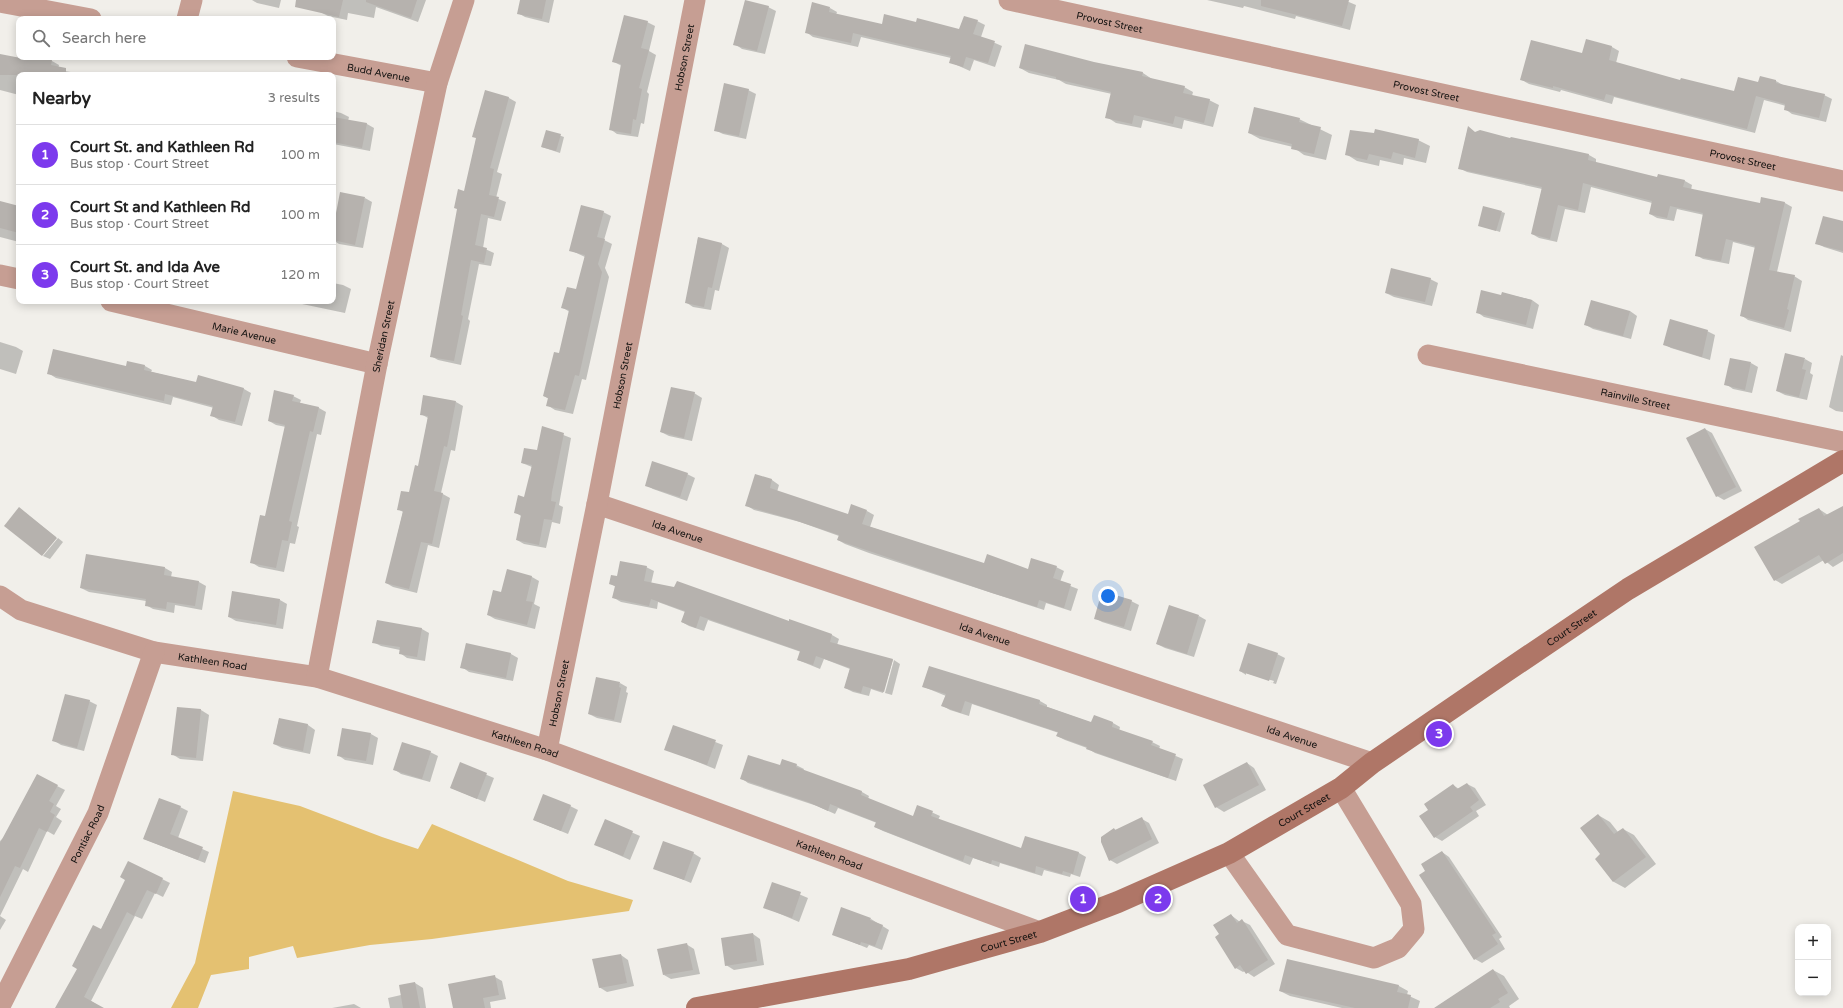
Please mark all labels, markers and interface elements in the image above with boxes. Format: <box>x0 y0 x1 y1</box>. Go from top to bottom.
street label: Provost Street <box>1075 10 1144 36</box>
search box <box>16 16 336 60</box>
street label: Hobson Street <box>672 23 697 92</box>
icon: search <box>30 27 52 49</box>
text: Search here <box>62 29 146 47</box>
street label: Budd Avenue <box>346 61 411 85</box>
street label: Provost Street <box>1392 79 1461 105</box>
text: Nearby <box>32 88 91 109</box>
text: 3 results <box>268 90 320 106</box>
text: Court St. and Kathleen Rd <box>70 138 254 156</box>
text: 1 <box>41 147 49 163</box>
text: 100 m <box>280 147 320 163</box>
street label: Provost Street <box>1708 147 1777 173</box>
text: Bus stop · Court Street <box>70 156 209 172</box>
text: Court St and Kathleen Rd <box>70 198 250 216</box>
text: 2 <box>41 207 49 223</box>
text: 100 m <box>280 207 320 223</box>
text: Bus stop · Court Street <box>70 216 209 232</box>
text: Court St. and Ida Ave <box>70 258 220 276</box>
text: 3 <box>41 267 49 283</box>
text: 120 m <box>280 267 320 283</box>
text: Bus stop · Court Street <box>70 276 209 292</box>
street label: Sheridan Street <box>371 299 397 374</box>
street label: Marie Avenue <box>211 320 278 347</box>
street label: Hobson Street <box>611 341 635 410</box>
street label: Rainville Street <box>1599 386 1671 413</box>
street label: Ida Avenue <box>650 518 705 546</box>
your location <box>1098 586 1118 606</box>
street label: Court Street <box>1544 607 1599 649</box>
street label: Ida Avenue <box>958 620 1012 649</box>
street label: Kathleen Road <box>177 651 248 673</box>
street label: Hobson Street <box>547 659 572 728</box>
pin: 3 <box>1426 719 1452 749</box>
street label: Ida Avenue <box>1265 723 1319 751</box>
street label: Kathleen Road <box>490 728 560 761</box>
street label: Court Street <box>1276 791 1332 830</box>
street label: Pontiac Road <box>68 803 107 865</box>
street label: Kathleen Road <box>794 837 864 873</box>
pin: 1 <box>1070 884 1096 914</box>
pin: 2 <box>1145 884 1171 914</box>
map controls <box>1795 924 1831 996</box>
button: + <box>1795 924 1831 960</box>
street label: Court Street <box>979 928 1038 955</box>
button: − <box>1795 960 1831 996</box>

